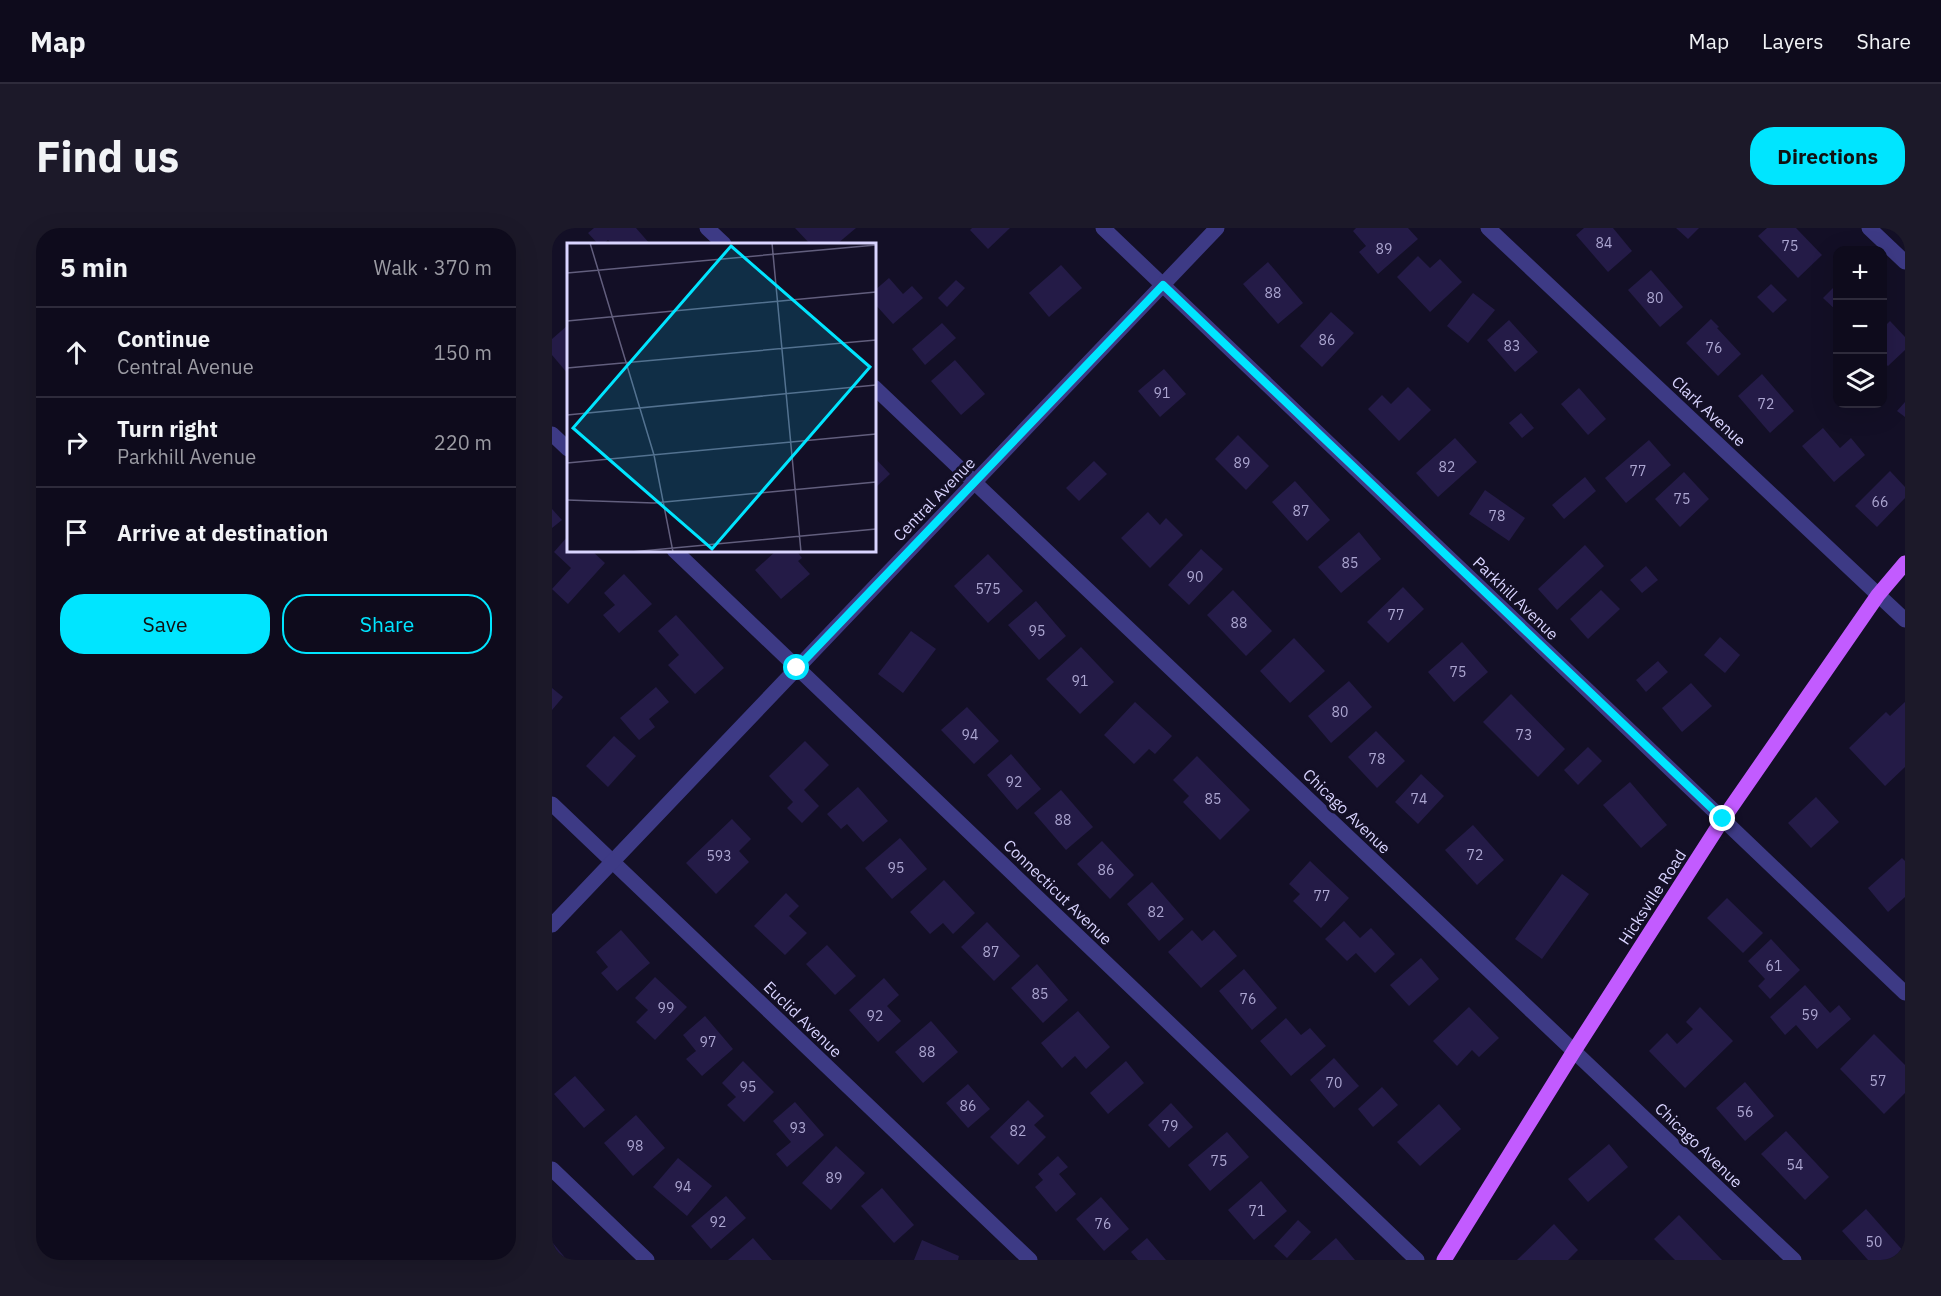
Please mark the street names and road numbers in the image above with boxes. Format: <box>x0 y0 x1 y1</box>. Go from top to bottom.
street label: Clark Avenue <box>1668 372 1750 451</box>
street label: Central Avenue <box>889 453 979 545</box>
street label: Parkhill Avenue <box>1469 552 1563 644</box>
street label: Chicago Avenue <box>1299 764 1395 858</box>
street label: Connecticut Avenue <box>999 835 1117 949</box>
street label: Hicksville Road <box>1614 846 1690 948</box>
street label: Euclid Avenue <box>760 977 847 1062</box>
street label: Chicago Avenue <box>1651 1098 1747 1192</box>

